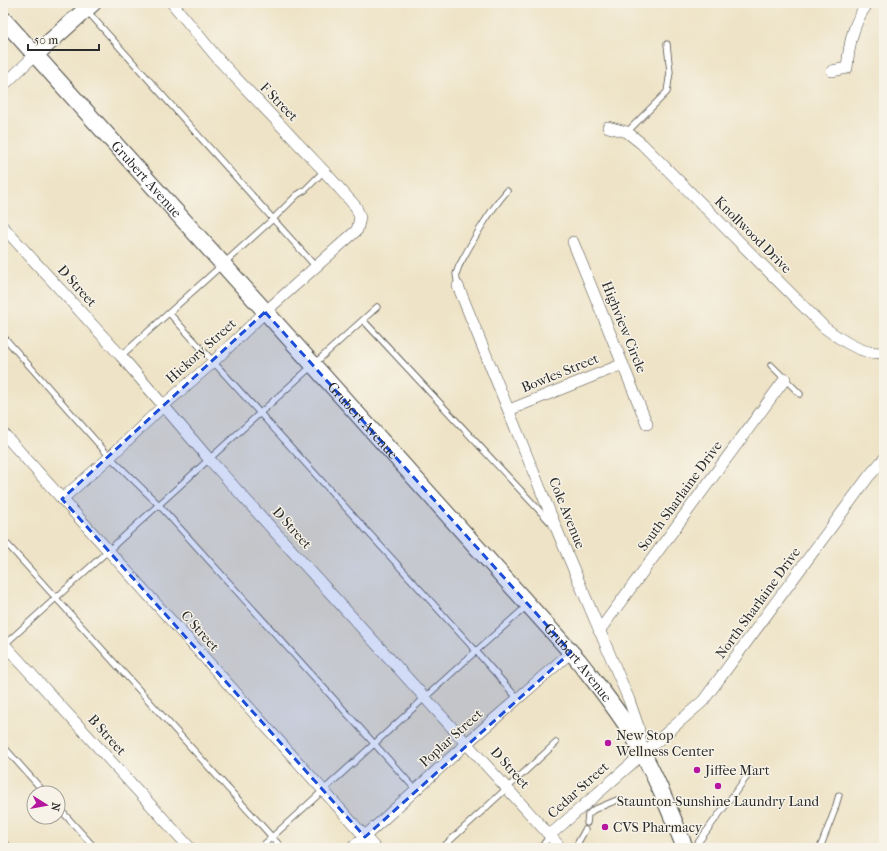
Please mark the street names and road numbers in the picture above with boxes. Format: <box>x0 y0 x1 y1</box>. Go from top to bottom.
street label: F Street <box>256 79 302 125</box>
street label: Grubert Avenue <box>108 137 185 221</box>
street label: Knollwood Drive <box>711 193 795 277</box>
street label: D Street <box>54 261 100 311</box>
street label: Highview Circle <box>598 279 650 376</box>
street label: Hickory Street <box>162 315 240 387</box>
street label: Bowles Street <box>519 350 601 396</box>
street label: Grubert Avenue <box>324 378 402 462</box>
street label: South Sharlaine Drive <box>634 438 726 554</box>
street label: Cole Avenue <box>545 475 589 551</box>
street label: D Street <box>269 503 315 553</box>
street label: North Sharlaine Drive <box>712 544 804 662</box>
street label: C Street <box>177 607 223 655</box>
street label: Grubert Avenue <box>540 619 616 705</box>
street label: Poplar Street <box>416 705 486 771</box>
street label: B Street <box>84 711 130 759</box>
street label: D Street <box>487 743 533 793</box>
street label: Cedar Street <box>544 758 612 822</box>

